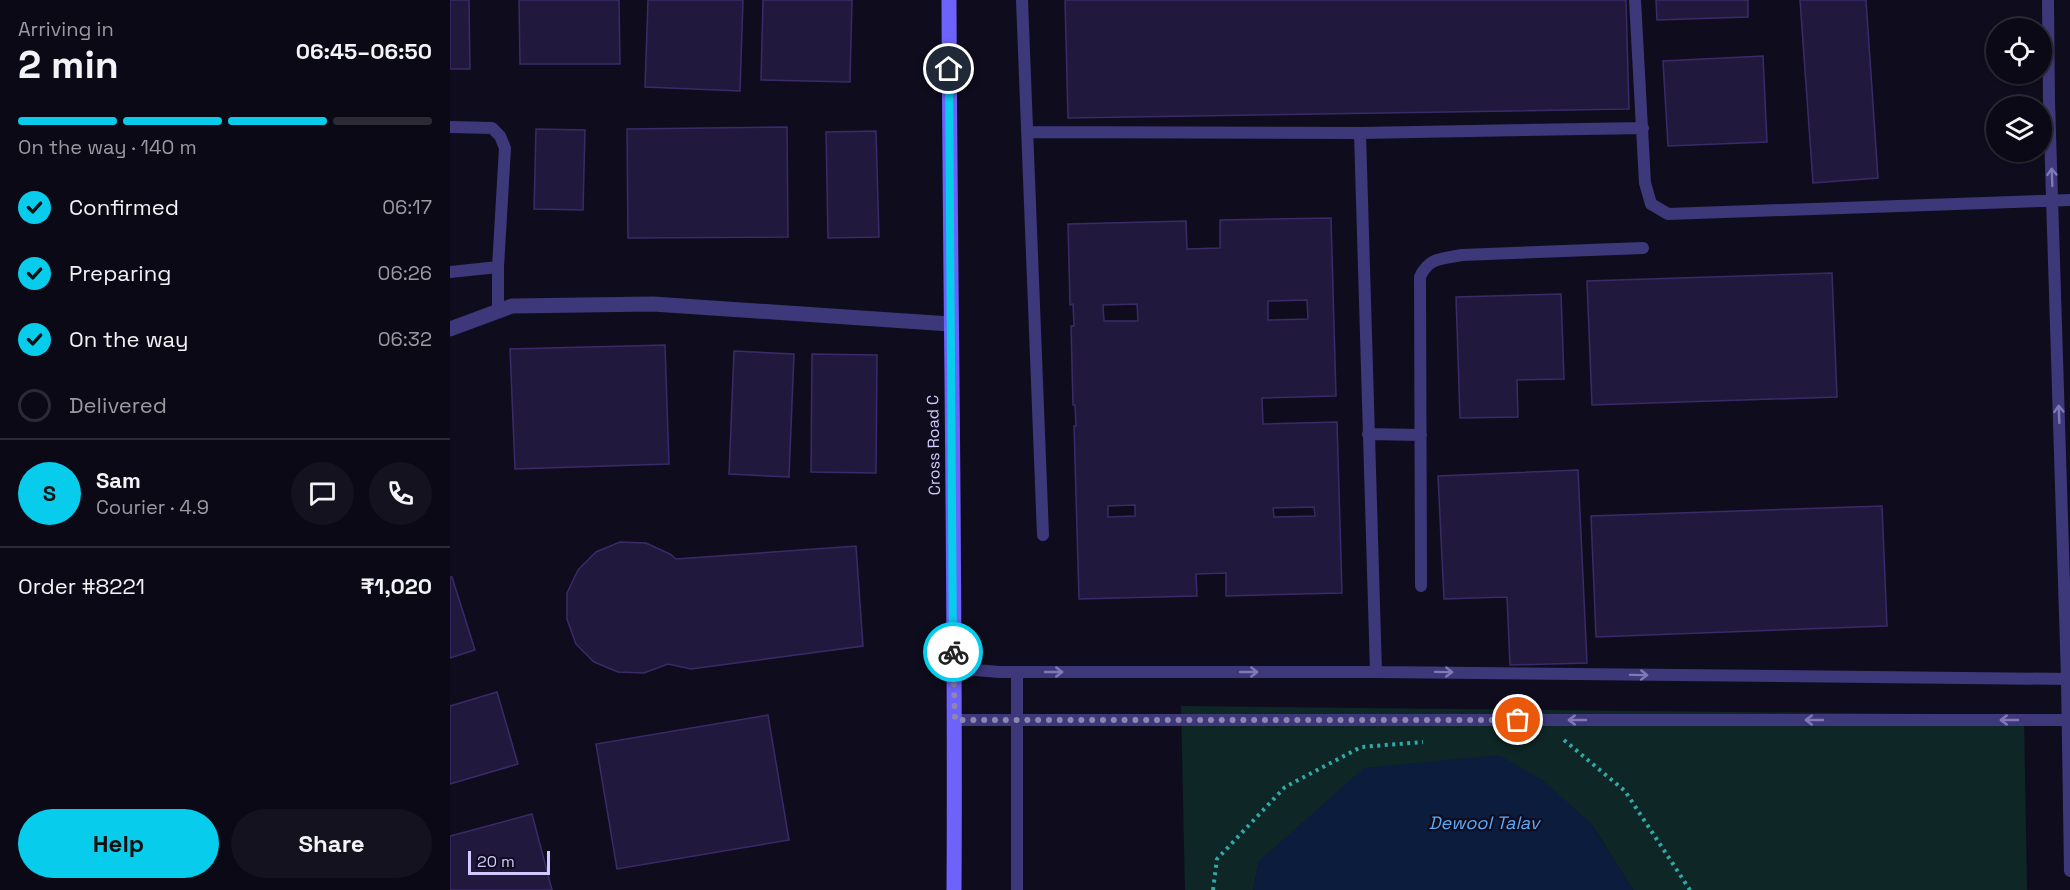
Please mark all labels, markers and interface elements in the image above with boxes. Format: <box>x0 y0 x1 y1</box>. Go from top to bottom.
text: Arriving in <box>18 16 114 42</box>
map controls <box>1986 18 2052 162</box>
button: locate <box>1986 18 2052 84</box>
text: 06:45–06:50 <box>296 37 432 65</box>
text: 2 min <box>18 40 119 89</box>
pin <box>923 43 974 94</box>
icon: home <box>932 52 965 85</box>
button: layers <box>1986 96 2052 162</box>
text: On the way · 140 m <box>18 134 197 160</box>
one-way arrow <box>2046 167 2057 187</box>
icon: check <box>18 191 51 224</box>
text: Confirmed <box>69 193 179 221</box>
text: 06:17 <box>382 194 432 220</box>
icon: check <box>18 257 51 290</box>
text: Preparing <box>69 259 171 287</box>
text: 06:26 <box>378 260 432 286</box>
icon: check <box>18 323 51 356</box>
text: On the way <box>69 325 188 353</box>
text: 06:32 <box>378 326 432 352</box>
text: Delivered <box>69 391 167 419</box>
street label: Cross Road C <box>922 395 945 495</box>
one-way arrow <box>2053 404 2065 424</box>
button: chat <box>291 462 354 525</box>
button: phone <box>369 462 432 525</box>
text: Sam <box>96 466 141 494</box>
text: S <box>43 479 56 507</box>
text: Courier · 4.9 <box>96 494 209 520</box>
text: Order #8221 <box>18 572 145 600</box>
text: ₹1,020 <box>361 572 432 600</box>
courier <box>923 622 983 682</box>
icon: bike <box>937 636 970 669</box>
one-way arrow <box>1043 666 1063 678</box>
one-way arrow <box>1238 666 1258 678</box>
one-way arrow <box>1433 667 1453 678</box>
one-way arrow <box>1628 669 1648 681</box>
pin <box>1492 694 1543 745</box>
icon: bag <box>1501 703 1534 736</box>
one-way arrow <box>1568 714 1588 726</box>
one-way arrow <box>1805 714 1825 726</box>
one-way arrow <box>2000 714 2020 726</box>
button: Help <box>18 809 219 878</box>
button: Share <box>231 809 432 878</box>
water label: Dewool Talav <box>1429 811 1542 834</box>
scale bar <box>468 848 550 876</box>
text: 20 m <box>477 851 515 872</box>

